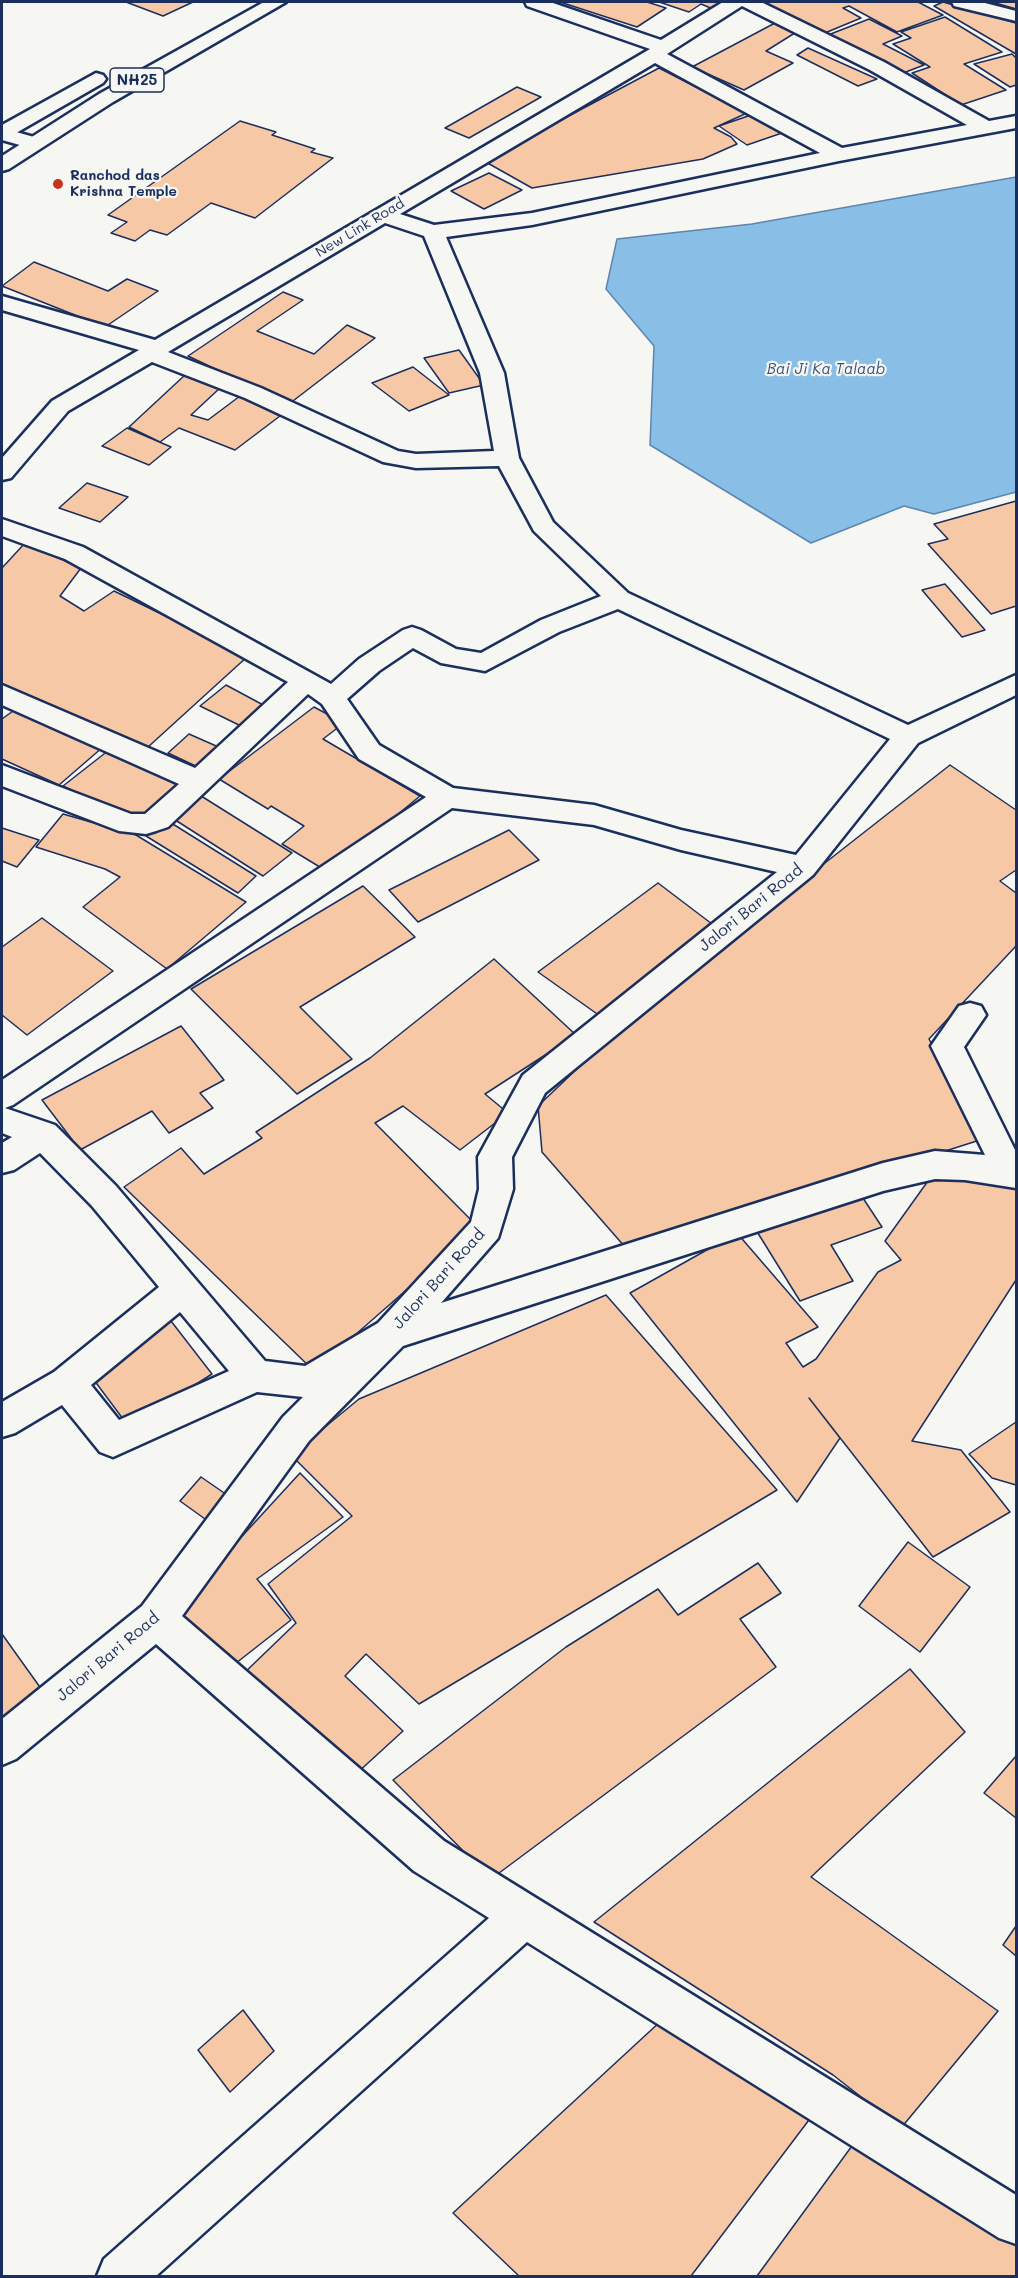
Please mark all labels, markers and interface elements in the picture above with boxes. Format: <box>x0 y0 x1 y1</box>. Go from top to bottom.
road number: NH25 <box>110 68 164 92</box>
place label: Ranchod das Krishna Temple <box>70 168 177 200</box>
marker: Ranchod das Krishna Temple <box>51 177 65 191</box>
street label: New Link Road <box>313 195 407 261</box>
water label: Bai Ji Ka Talaab <box>767 360 885 378</box>
street label: Jalori Bari Road <box>695 860 807 956</box>
street label: Jalori Bari Road <box>389 1225 489 1333</box>
street label: Jalori Bari Road <box>53 1608 163 1706</box>

